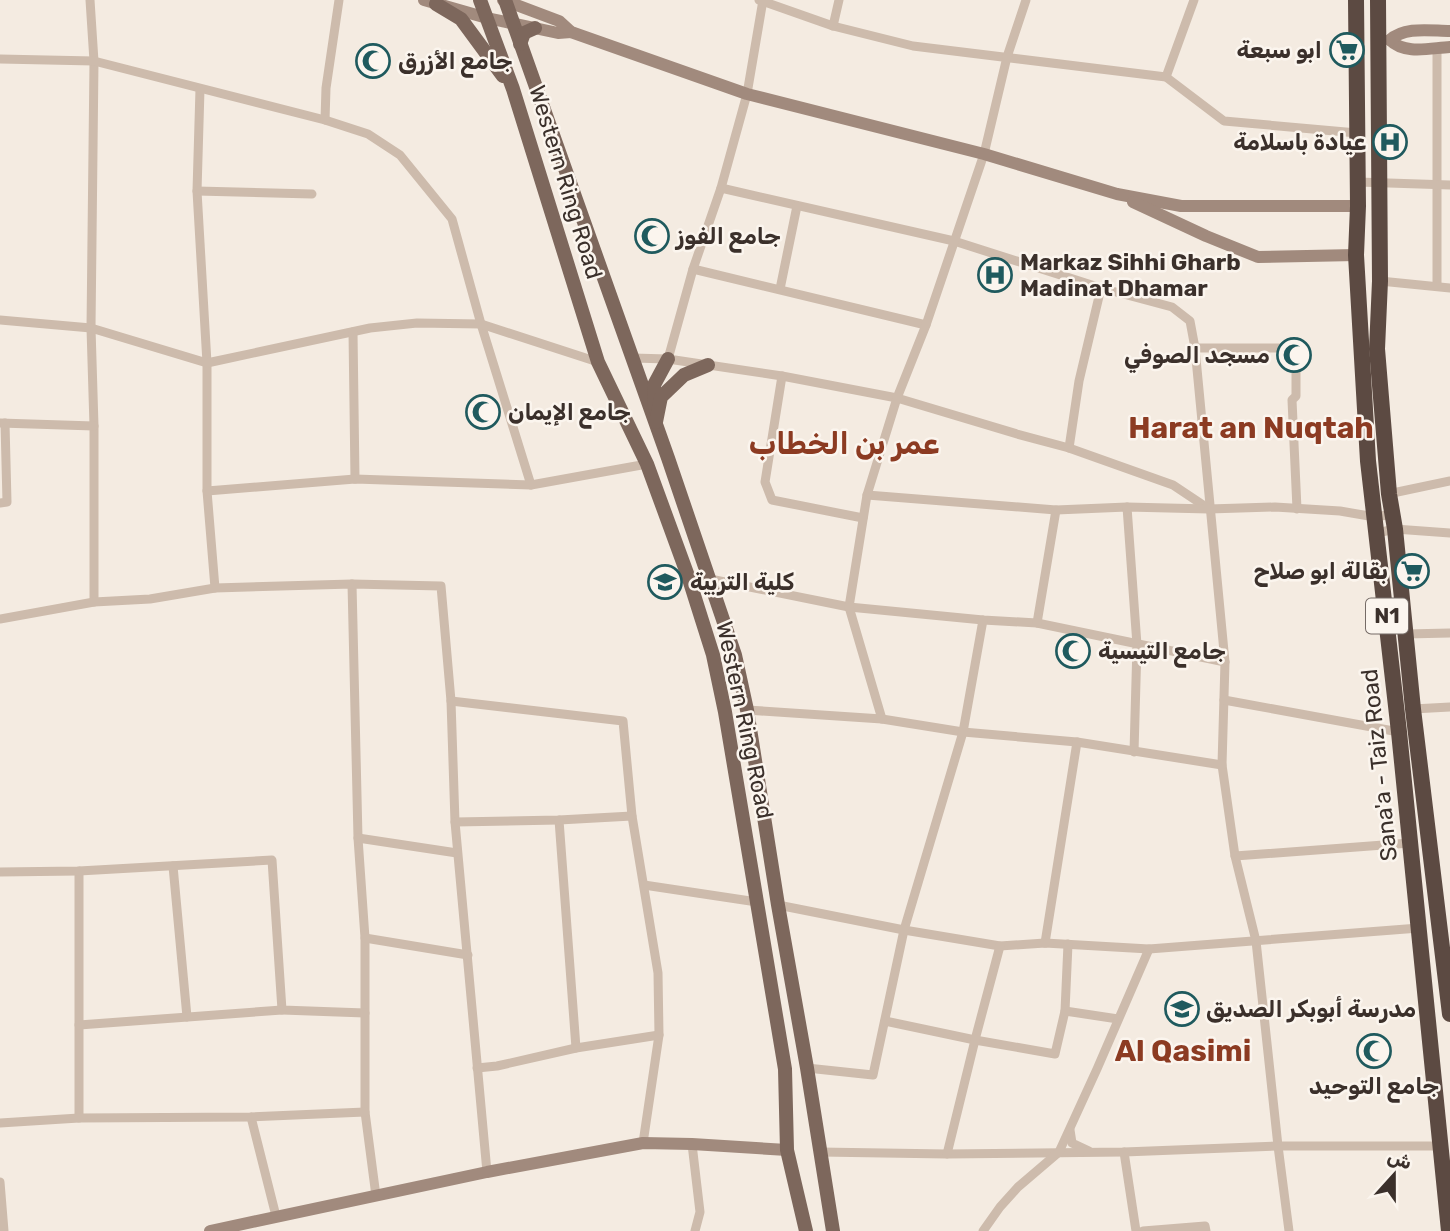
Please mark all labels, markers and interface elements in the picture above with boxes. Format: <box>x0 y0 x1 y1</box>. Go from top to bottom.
supermarket icon: ابو سبعة <box>1328 31 1366 69</box>
place label: ابو سبعة <box>1237 36 1322 64</box>
mosque icon: جامع الأزرق <box>354 42 392 80</box>
place label: جامع الأزرق <box>398 47 513 78</box>
street label: Western Ring Road <box>523 82 609 282</box>
hospital icon: عيادة باسلامة <box>1371 123 1409 161</box>
place label: عيادة باسلامة <box>1233 128 1366 156</box>
mosque icon: جامع الفوز <box>633 217 671 255</box>
place label: جامع الفوز <box>674 222 781 253</box>
place label: Markaz Sihhi Gharb Madinat Dhamar <box>1020 248 1241 302</box>
hospital icon: Markaz Sihhi Gharb Madinat Dhamar <box>976 256 1014 294</box>
mosque icon: مسجد الصوفي <box>1275 336 1313 374</box>
place label: مسجد الصوفي <box>1124 341 1270 373</box>
mosque icon: جامع الإيمان <box>464 393 502 431</box>
place label: جامع الإيمان <box>508 398 631 429</box>
district label: Harat an Nuqtah <box>1128 410 1374 446</box>
district label: عمر بن الخطاب <box>749 426 939 462</box>
supermarket icon: بقالة ابو صلاح <box>1393 552 1431 590</box>
place label: بقالة ابو صلاح <box>1253 557 1388 587</box>
school or university icon: كلية التربية <box>646 563 684 601</box>
place label: كلية التربية <box>690 568 794 596</box>
road number: N1 <box>1366 598 1408 634</box>
street label: Western Ring Road <box>710 619 780 821</box>
mosque icon: جامع التيسية <box>1054 632 1092 670</box>
place label: جامع التيسية <box>1098 637 1226 668</box>
street label: Sana'a - Taiz Road <box>1355 667 1403 863</box>
school or university icon: مدرسة أبوبكر الصديق <box>1163 990 1201 1028</box>
place label: مدرسة أبوبكر الصديق <box>1206 995 1416 1023</box>
mosque icon: جامع التوحيد <box>1355 1032 1393 1070</box>
district label: Al Qasimi <box>1115 1033 1251 1069</box>
place label: جامع التوحيد <box>1309 1072 1439 1103</box>
north arrow <box>1359 1140 1429 1210</box>
text: ش <box>1385 1145 1415 1175</box>

